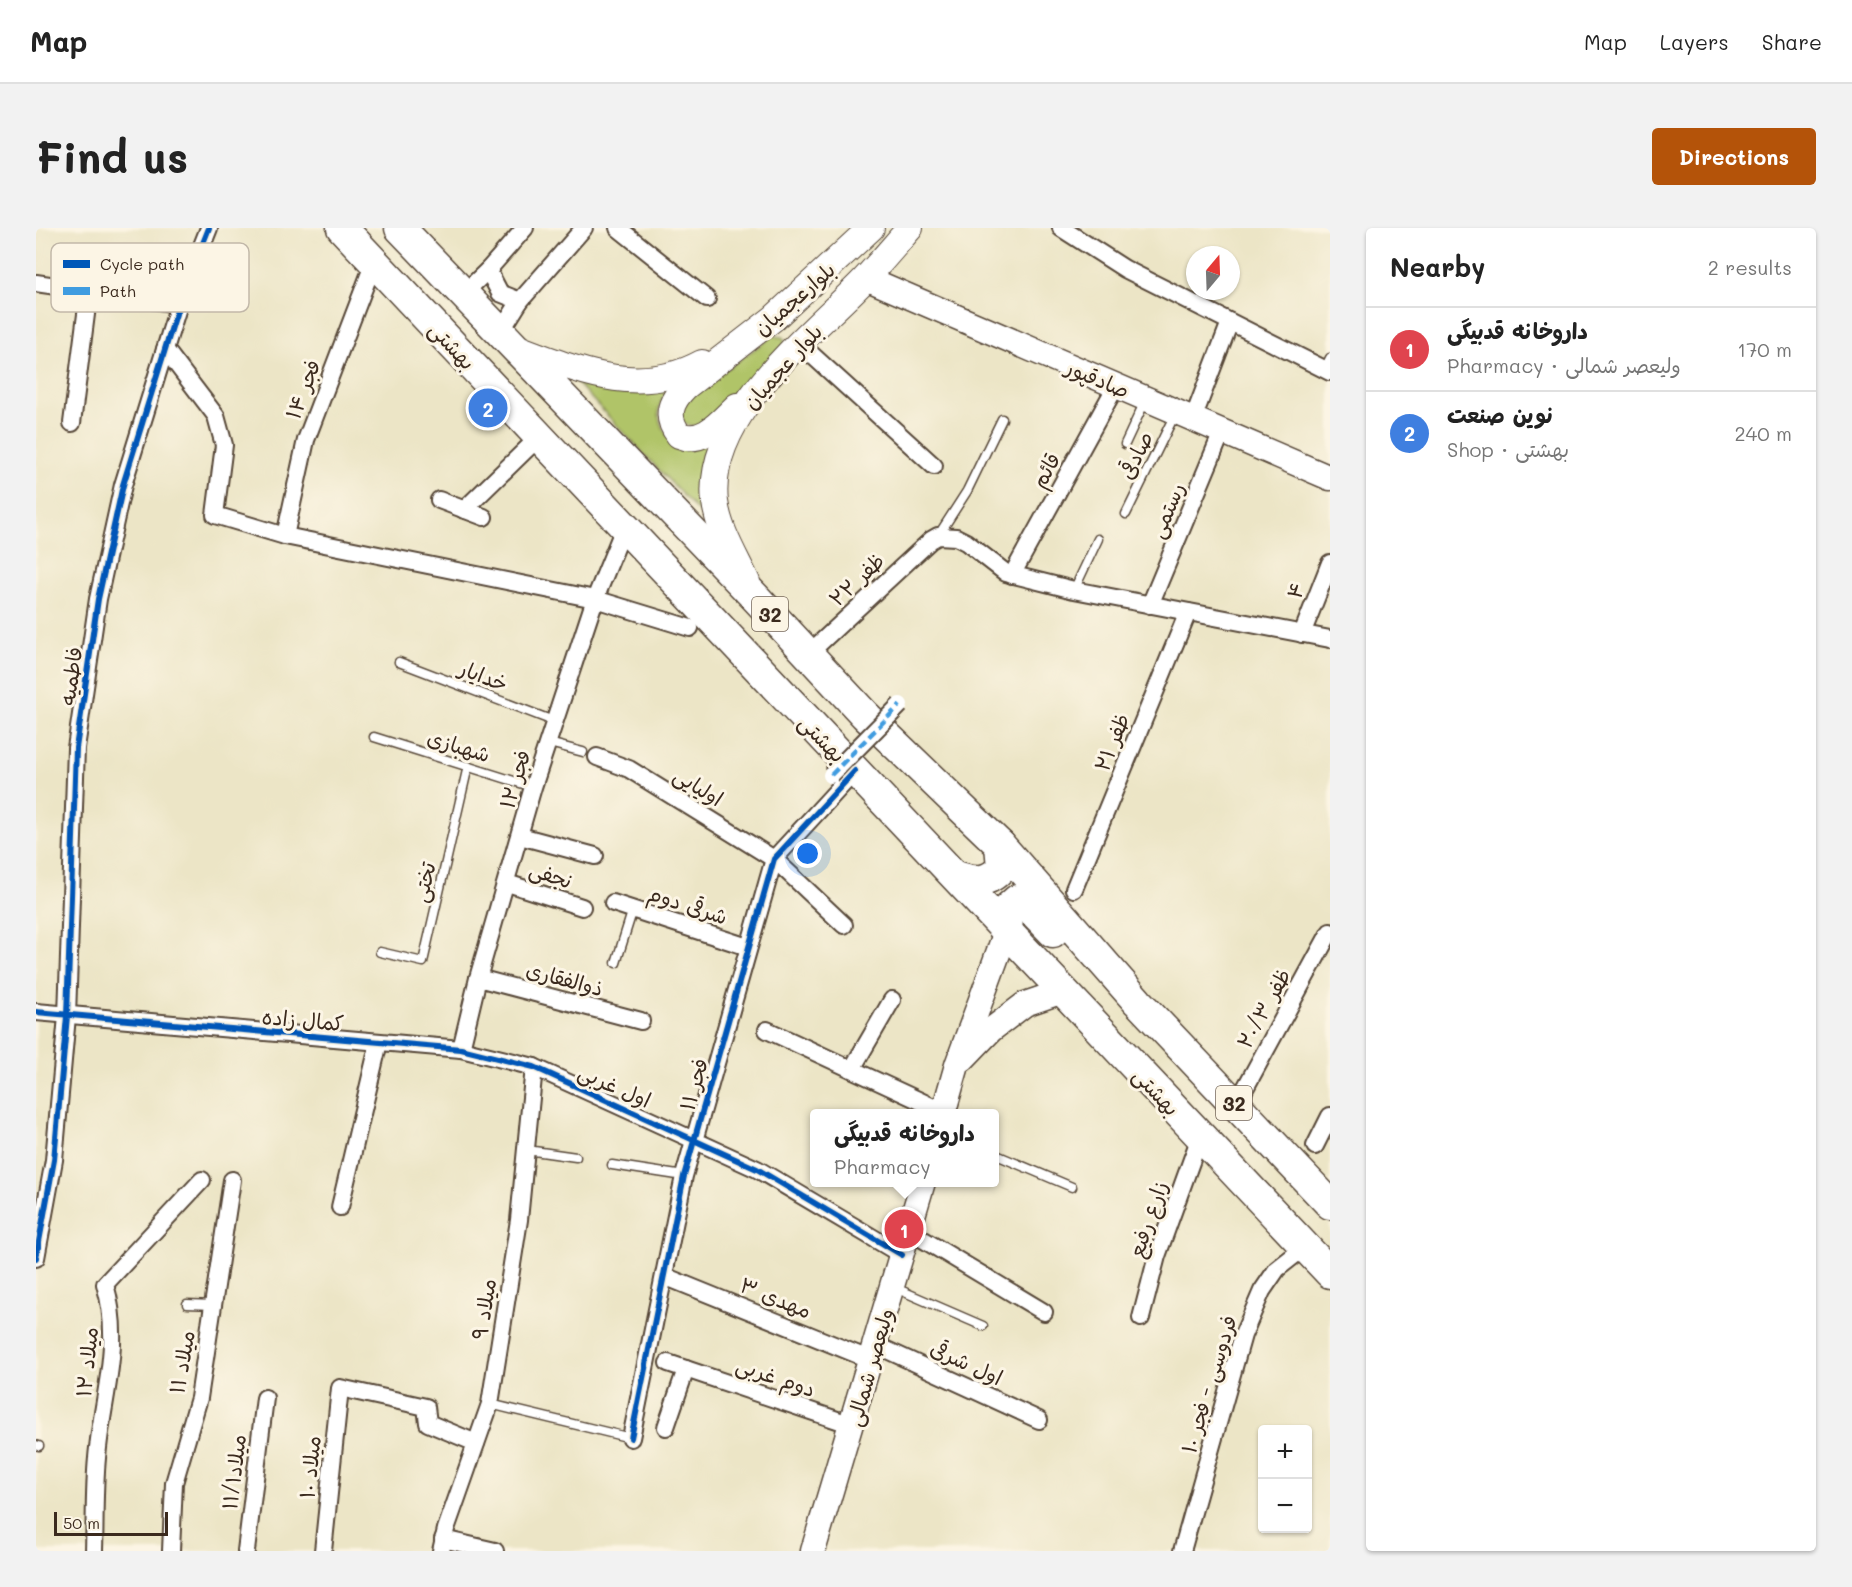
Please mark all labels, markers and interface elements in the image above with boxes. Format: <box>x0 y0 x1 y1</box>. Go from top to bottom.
text: Map <box>30 23 87 59</box>
text: Map <box>1584 28 1627 55</box>
text: Layers <box>1660 28 1729 55</box>
text: Share <box>1762 28 1822 55</box>
button: Directions <box>1652 128 1816 185</box>
text: Find us <box>36 129 188 184</box>
legend <box>51 243 249 312</box>
north arrow <box>1186 246 1240 300</box>
text: Nearby <box>1390 250 1485 284</box>
text: Cycle path <box>100 253 184 274</box>
text: 2 results <box>1708 254 1792 280</box>
street label: بلوارعجمیان <box>748 255 841 341</box>
text: Path <box>100 280 136 301</box>
street label: بهشتی <box>422 315 482 376</box>
text: داروخانه قدبیگی <box>1447 316 1588 345</box>
street label: بلوار عجمیان <box>737 318 828 415</box>
text: 1 <box>1405 336 1414 362</box>
text: 170 m <box>1737 336 1792 362</box>
street label: صادقپور <box>1060 352 1134 404</box>
text: Pharmacy · ولیعصر شمالی <box>1447 352 1681 378</box>
street label: فجر ۱۴ <box>278 356 326 422</box>
pin: 2 <box>468 386 508 430</box>
text: نوین صنعت <box>1447 400 1553 429</box>
text: 2 <box>1404 420 1415 446</box>
text: 240 m <box>1734 420 1792 446</box>
street label: صادقی <box>1112 427 1158 483</box>
text: Shop · بهشتی <box>1447 436 1569 462</box>
street label: قائم <box>1024 447 1069 494</box>
street label: رستمی <box>1142 478 1192 543</box>
street label: ظفر ۲۲ <box>823 546 889 612</box>
street label: ۴ <box>1280 578 1310 602</box>
road number: 32 <box>752 597 788 631</box>
street label: فاطمیه <box>53 645 87 707</box>
street label: خدایار <box>454 653 512 697</box>
street label: بهشتی <box>792 708 852 769</box>
street label: ظفر ۲۱ <box>1087 709 1135 775</box>
street label: شهبازی <box>424 723 494 768</box>
street label: فجر ۱۲ <box>492 746 536 812</box>
street label: اولیایی <box>668 760 729 813</box>
your location <box>793 839 822 868</box>
street label: نجفی <box>525 854 576 895</box>
street label: تختی <box>405 858 443 905</box>
street label: شرقی دوم <box>644 878 731 933</box>
street label: ذوالفقاری <box>523 955 607 1001</box>
street label: ظفر ۲۰/۳ <box>1230 963 1296 1053</box>
street label: کمال زاده <box>261 1002 345 1036</box>
street label: فجر ۱۱ <box>673 1055 713 1113</box>
street label: اول غربی <box>574 1057 656 1115</box>
street label: بهشتی <box>1126 1061 1186 1122</box>
road number: 32 <box>1216 1086 1252 1120</box>
popup <box>810 1109 999 1187</box>
text: داروخانه قدبیگی <box>834 1118 975 1147</box>
text: Pharmacy <box>834 1153 931 1179</box>
street label: زارع رفیع <box>1121 1177 1175 1262</box>
pin: 1 <box>884 1206 924 1252</box>
street label: مهدی ۳ <box>736 1270 816 1324</box>
street label: میلاد ۹ <box>465 1276 501 1342</box>
street label: ولیعصر شمالی <box>839 1305 901 1430</box>
street label: فردوسی - فجر ۱۰ <box>1174 1312 1244 1457</box>
street label: میلاد ۱۲ <box>69 1326 103 1398</box>
street label: میلاد ۱۱ <box>162 1328 200 1396</box>
street label: اول شرقی <box>926 1334 1008 1390</box>
street label: دوم غربی <box>731 1350 819 1406</box>
map controls <box>1258 1425 1312 1533</box>
button: + <box>1258 1425 1312 1479</box>
street label: میلاد۱۱/۱ <box>215 1433 251 1511</box>
street label: میلاد ۱۰ <box>292 1434 326 1500</box>
button: − <box>1258 1479 1312 1533</box>
scale bar <box>54 1509 168 1536</box>
text: 50 m <box>63 1512 100 1533</box>

